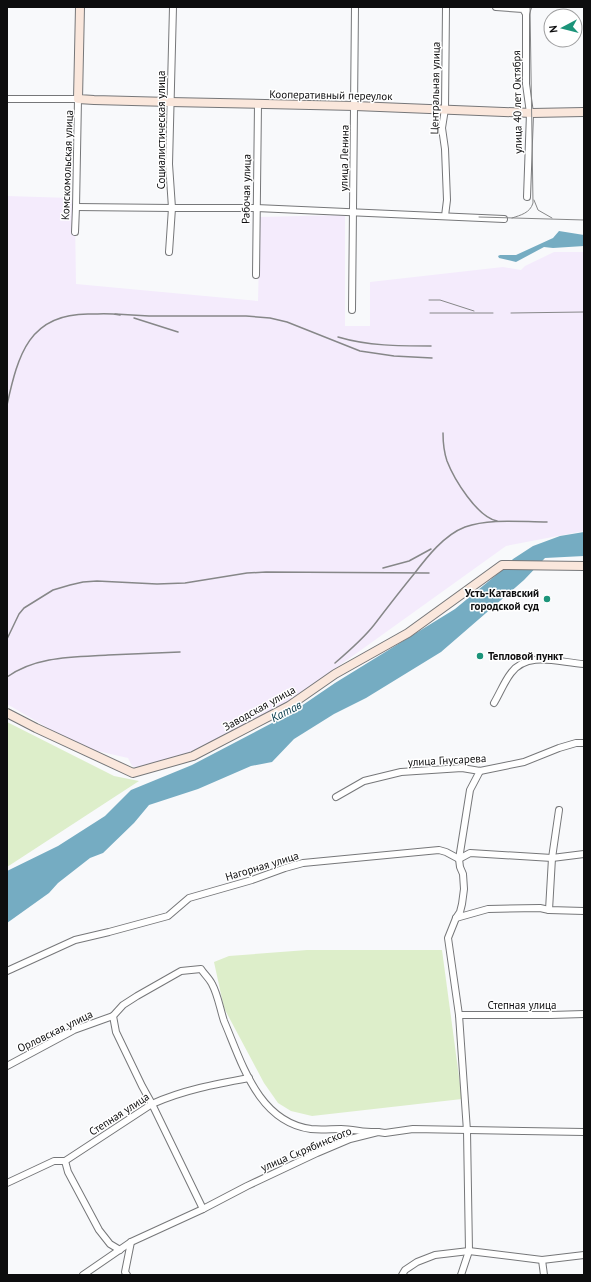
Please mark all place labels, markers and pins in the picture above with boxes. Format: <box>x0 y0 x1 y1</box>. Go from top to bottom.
place label: Усть-Катавский городской суд <box>464 586 540 613</box>
marker: Усть-Катавский городской суд <box>542 594 552 604</box>
place label: Тепловой пункт <box>488 649 563 663</box>
marker: Тепловой пункт <box>475 651 485 661</box>

